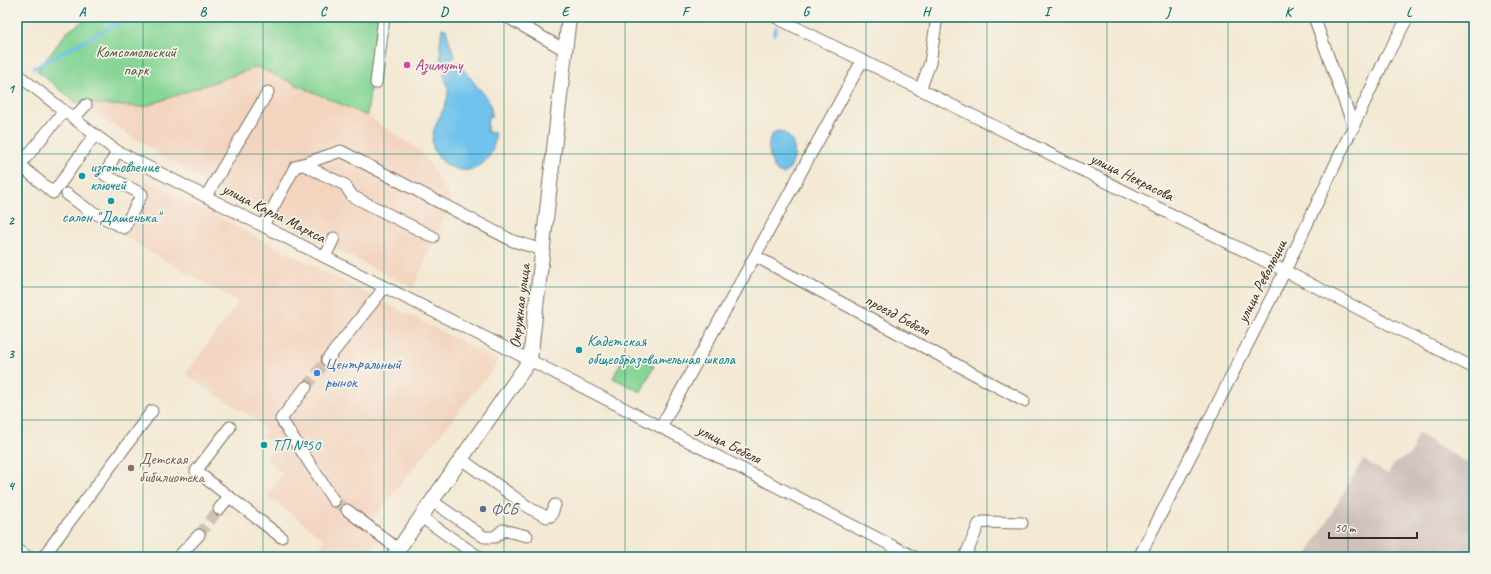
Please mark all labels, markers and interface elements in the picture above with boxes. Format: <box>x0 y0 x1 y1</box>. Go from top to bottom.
text: A <box>79 4 87 20</box>
text: B <box>200 4 208 20</box>
text: C <box>320 4 328 20</box>
text: D <box>440 4 449 20</box>
text: E <box>562 4 571 20</box>
text: F <box>682 4 691 20</box>
text: G <box>803 4 811 20</box>
text: H <box>922 4 932 20</box>
text: I <box>1044 4 1053 20</box>
text: J <box>1165 4 1172 20</box>
text: K <box>1285 4 1295 20</box>
text: L <box>1406 4 1413 20</box>
park label: Комсомольский парк <box>96 42 178 80</box>
place label: Азимуту <box>415 55 464 75</box>
marker: Азимуту <box>402 60 412 70</box>
text: 1 <box>8 81 16 97</box>
street label: улица Некрасова <box>1086 148 1178 206</box>
place label: изготовление ключей <box>90 157 161 195</box>
marker: изготовление ключей <box>77 171 87 181</box>
street label: улица Карла Маркса <box>218 178 330 248</box>
marker: салон "Дашенька" <box>106 196 116 206</box>
place label: салон "Дашенька" <box>62 207 163 227</box>
text: 2 <box>8 213 15 229</box>
street label: улица Революции <box>1232 235 1292 327</box>
street label: Окружная улица <box>505 261 535 349</box>
street label: проезд Бебеля <box>861 290 934 341</box>
place label: Кадетская общеобразовательная школа <box>587 331 736 369</box>
marker: Кадетская общеобразовательная школа <box>574 345 584 355</box>
text: 3 <box>8 346 15 362</box>
place label: Центральный рынок <box>325 354 402 392</box>
marker: Центральный рынок <box>312 368 322 378</box>
street label: улица Бебеля <box>693 419 766 469</box>
place label: ТП №50 <box>272 435 322 455</box>
marker: ТП №50 <box>259 440 269 450</box>
place label: Детская бибилиотека <box>139 449 205 487</box>
marker: Детская бибилиотека <box>126 463 136 473</box>
text: 4 <box>8 478 16 494</box>
place label: ФСБ <box>491 499 520 519</box>
marker: ФСБ <box>478 504 488 514</box>
scale bar <box>1329 514 1417 540</box>
text: 50 m <box>1335 520 1357 536</box>

